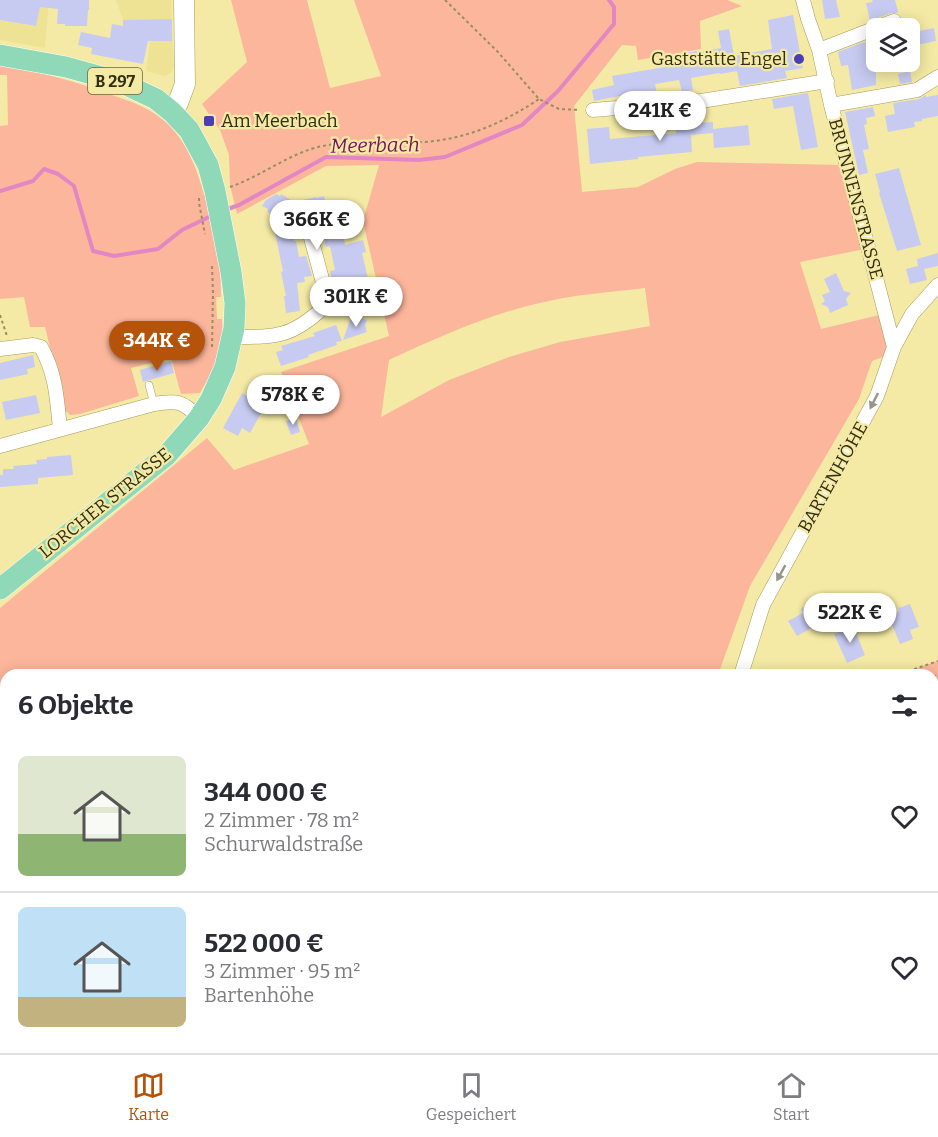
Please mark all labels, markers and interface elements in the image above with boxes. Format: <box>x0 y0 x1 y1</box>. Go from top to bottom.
map controls <box>866 18 920 72</box>
button: layers <box>866 18 920 72</box>
place label: Gaststätte Engel <box>651 48 787 70</box>
marker: Gaststätte Engel <box>792 52 806 66</box>
road number: B 297 <box>88 68 142 94</box>
pin: 241K € <box>611 91 709 142</box>
text: 241K € <box>628 98 692 122</box>
place label: Am Meerbach <box>221 110 338 132</box>
marker: Am Meerbach <box>202 114 216 128</box>
street label: BRUNNENSTRASSE <box>824 116 888 282</box>
water label: Meerbach <box>330 132 420 158</box>
pin: 366K € <box>268 200 366 251</box>
text: 366K € <box>283 207 351 231</box>
pin: 301K € <box>307 277 405 328</box>
text: 301K € <box>324 284 388 308</box>
pin: 344K € <box>108 321 206 372</box>
text: 344K € <box>123 328 191 352</box>
pin: 578K € <box>244 375 342 426</box>
text: 578K € <box>261 382 325 406</box>
one-way arrow <box>869 393 879 410</box>
street label: BARTENHÖHE <box>793 418 873 536</box>
street label: LORCHER STRASSE <box>35 443 175 563</box>
one-way arrow <box>776 564 786 581</box>
pin: 522K € <box>801 593 899 644</box>
text: 522K € <box>817 600 883 624</box>
icon: filters <box>888 689 921 722</box>
text: 6 Objekte <box>18 690 133 721</box>
text: 344 000 € <box>204 777 328 808</box>
icon: home <box>66 780 138 852</box>
icon: heart <box>888 800 921 833</box>
text: 2 Zimmer · 78 m² <box>204 808 359 832</box>
text: Schurwaldstraße <box>204 832 363 856</box>
text: 522 000 € <box>204 928 324 959</box>
icon: home <box>66 931 138 1003</box>
icon: heart <box>888 951 921 984</box>
text: 3 Zimmer · 95 m² <box>204 959 360 983</box>
text: Bartenhöhe <box>204 983 314 1007</box>
tab: Karte <box>128 1069 169 1124</box>
tab: Gespeichert <box>426 1069 516 1124</box>
tab: Start <box>773 1069 810 1124</box>

